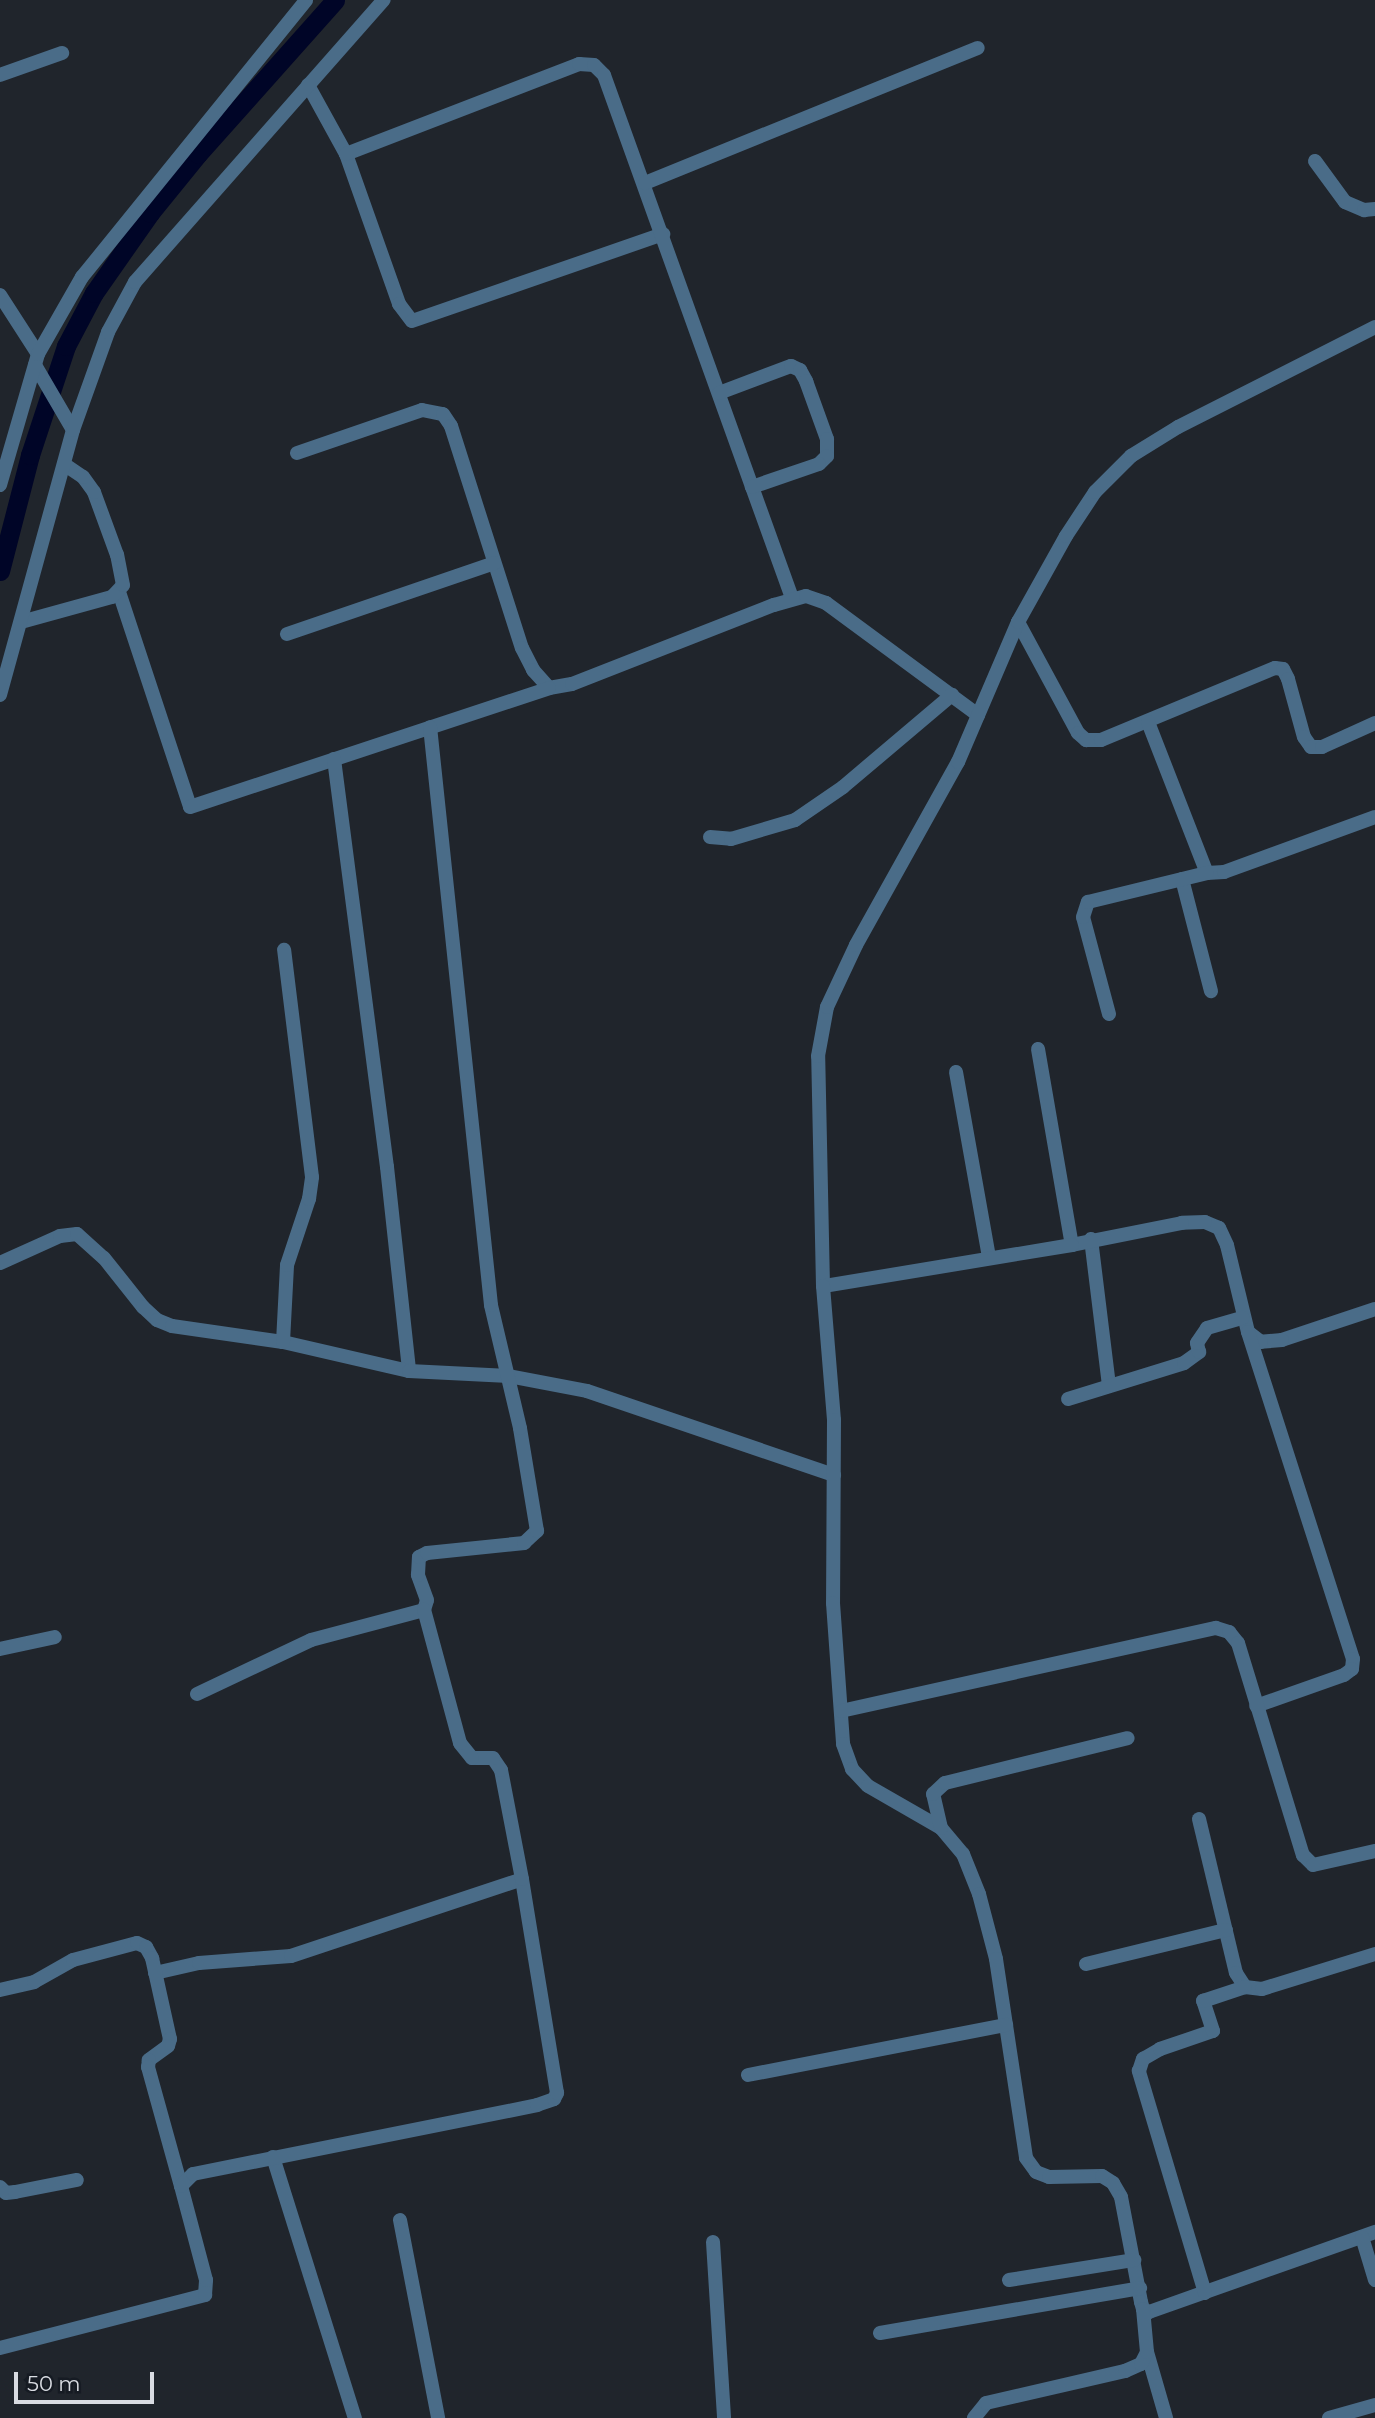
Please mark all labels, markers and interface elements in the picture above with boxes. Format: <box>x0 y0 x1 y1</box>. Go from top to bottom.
scale bar <box>18 2358 158 2402</box>
text: 50 m <box>27 2371 81 2396</box>

